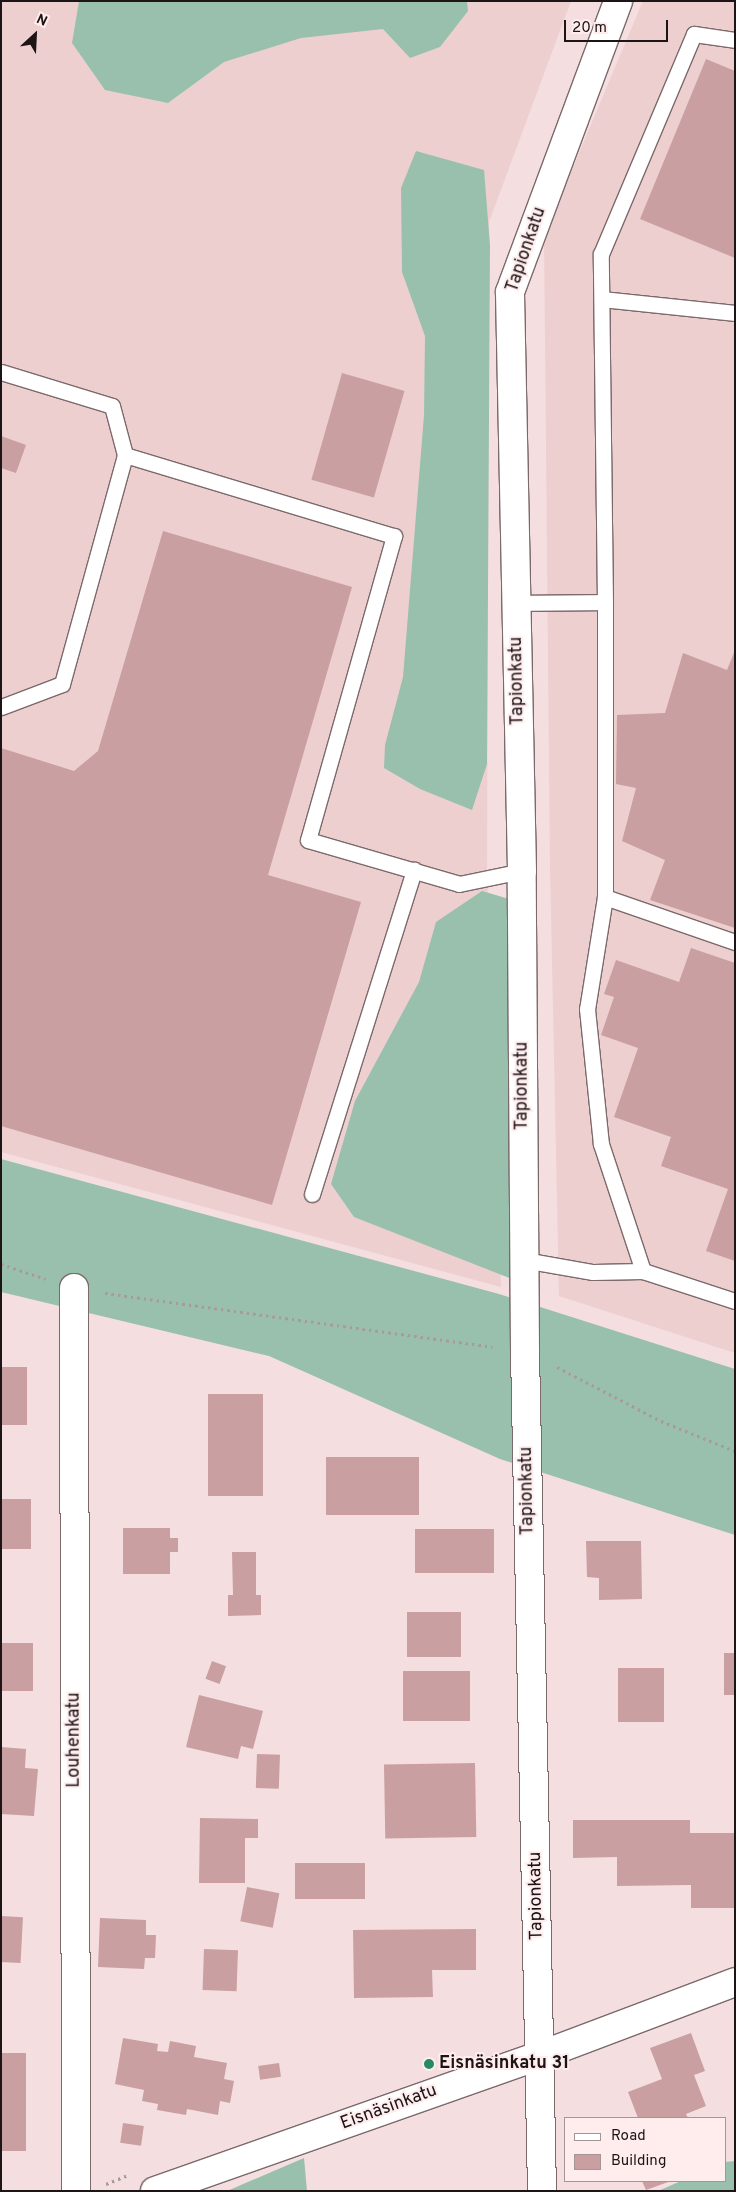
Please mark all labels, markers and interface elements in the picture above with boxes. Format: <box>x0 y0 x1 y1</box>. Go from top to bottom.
north arrow <box>10 10 60 60</box>
scale bar <box>566 10 670 42</box>
text: N <box>33 11 50 31</box>
text: 20 m <box>572 19 607 38</box>
street label: Tapionkatu <box>502 205 552 295</box>
street label: Tapionkatu <box>506 636 530 726</box>
street label: Tapionkatu <box>512 1042 534 1130</box>
street label: Tapionkatu <box>516 1446 540 1536</box>
street label: Louhenkatu <box>64 1692 86 1788</box>
street label: Tapionkatu <box>525 1851 549 1941</box>
place label: Eisnäsinkatu 31 <box>439 2053 569 2075</box>
marker: Eisnäsinkatu 31 <box>423 2058 435 2070</box>
street label: Eisnäsinkatu <box>338 2081 440 2135</box>
legend <box>564 2117 726 2182</box>
text: Road <box>611 2127 646 2146</box>
text: Building <box>611 2152 666 2171</box>

